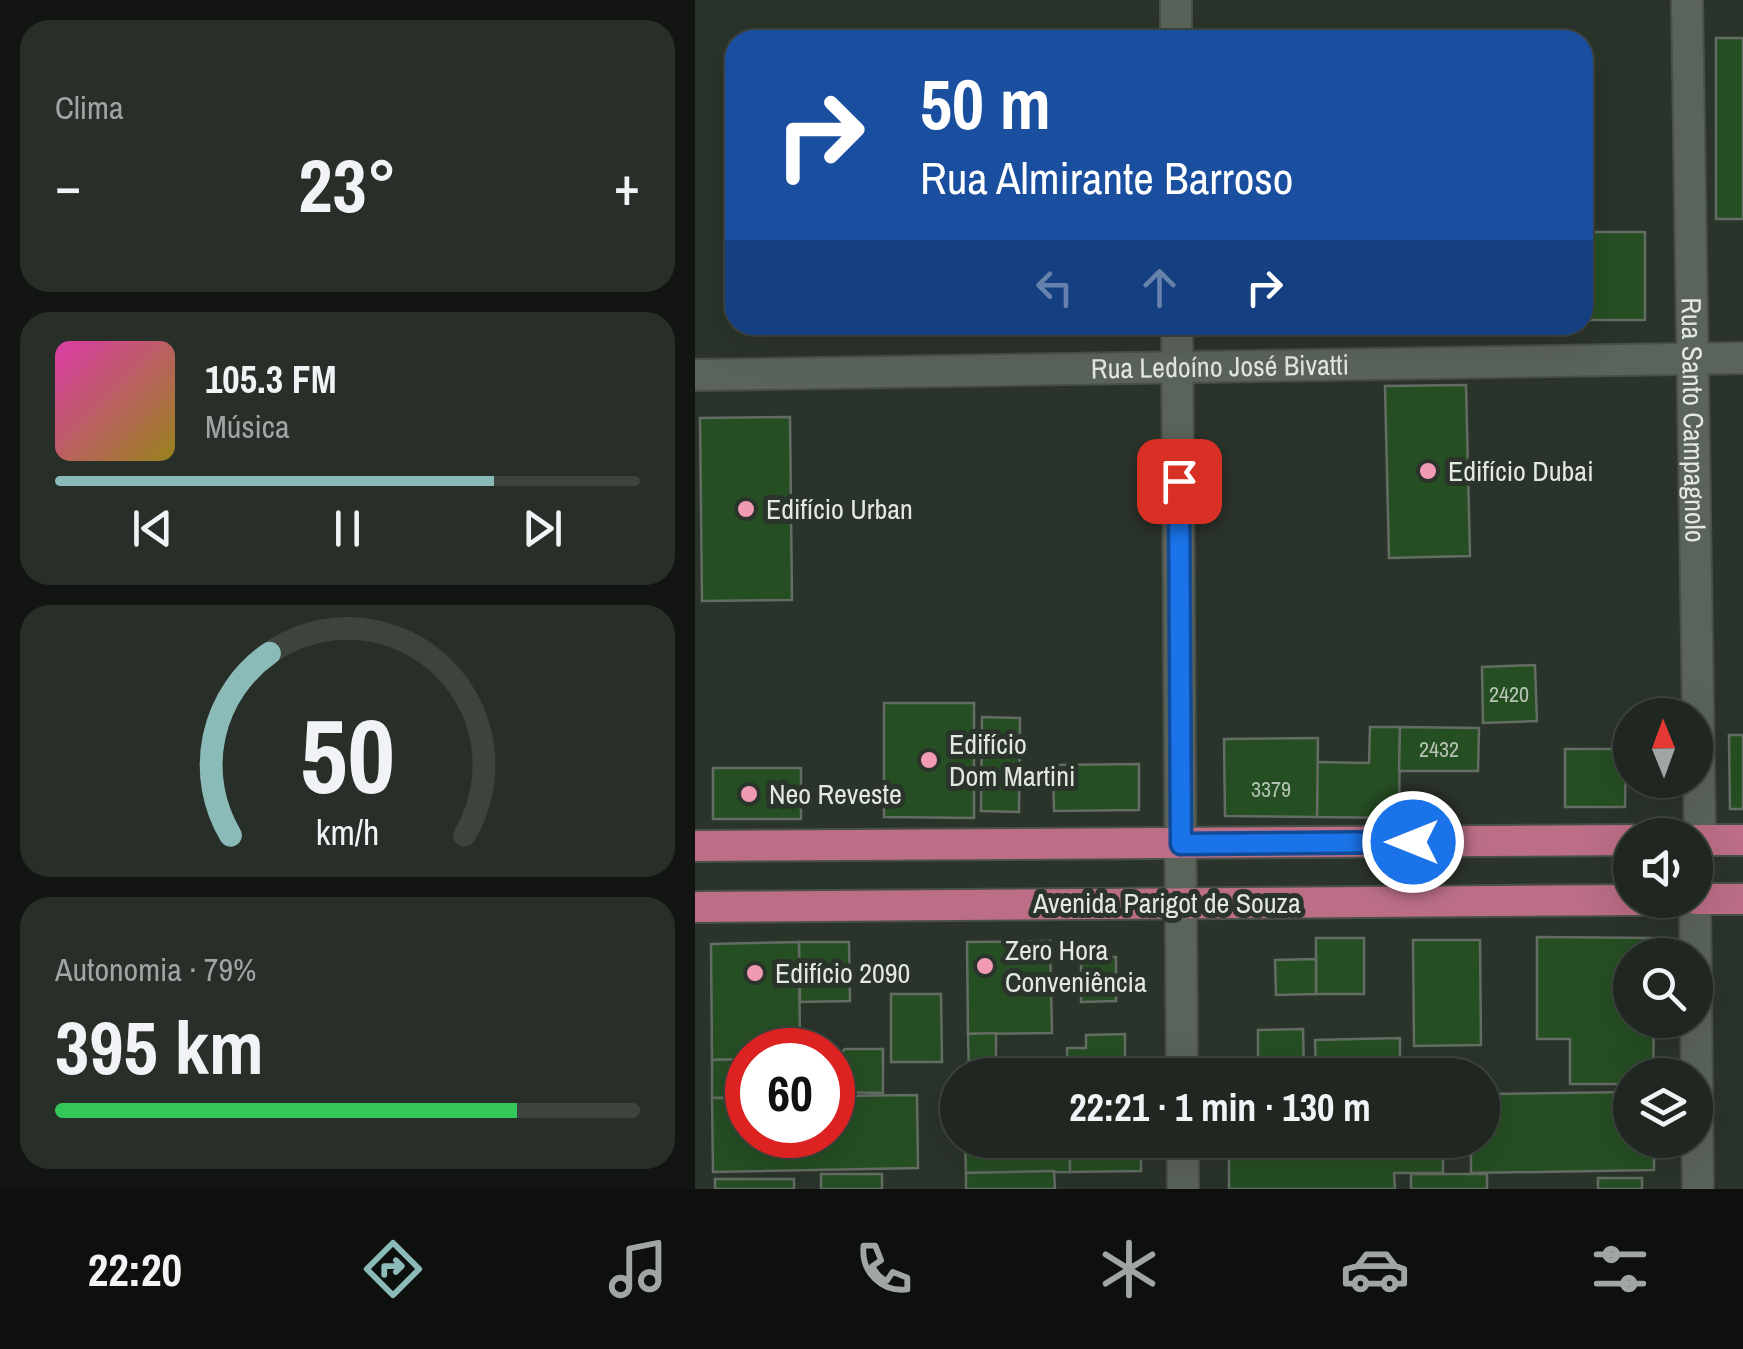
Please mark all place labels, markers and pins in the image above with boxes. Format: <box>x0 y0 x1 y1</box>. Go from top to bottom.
pin <box>1137 439 1222 524</box>
place label: Edifício Dubai <box>1448 452 1594 490</box>
marker: Edifício Dubai <box>1417 460 1439 482</box>
place label: Edifício Urban <box>766 490 913 528</box>
marker: Edifício Urban <box>735 498 757 520</box>
place label: Edifício Dom Martini <box>949 725 1075 795</box>
marker: Edifício Dom Martini <box>918 749 940 771</box>
place label: Neo Reveste <box>769 775 902 813</box>
marker: Neo Reveste <box>738 783 760 805</box>
place label: Zero Hora Conveniência <box>1005 931 1147 1001</box>
place label: Edifício 2090 <box>775 954 910 992</box>
marker: Zero Hora Conveniência <box>974 955 996 977</box>
marker: Edifício 2090 <box>744 962 766 984</box>

